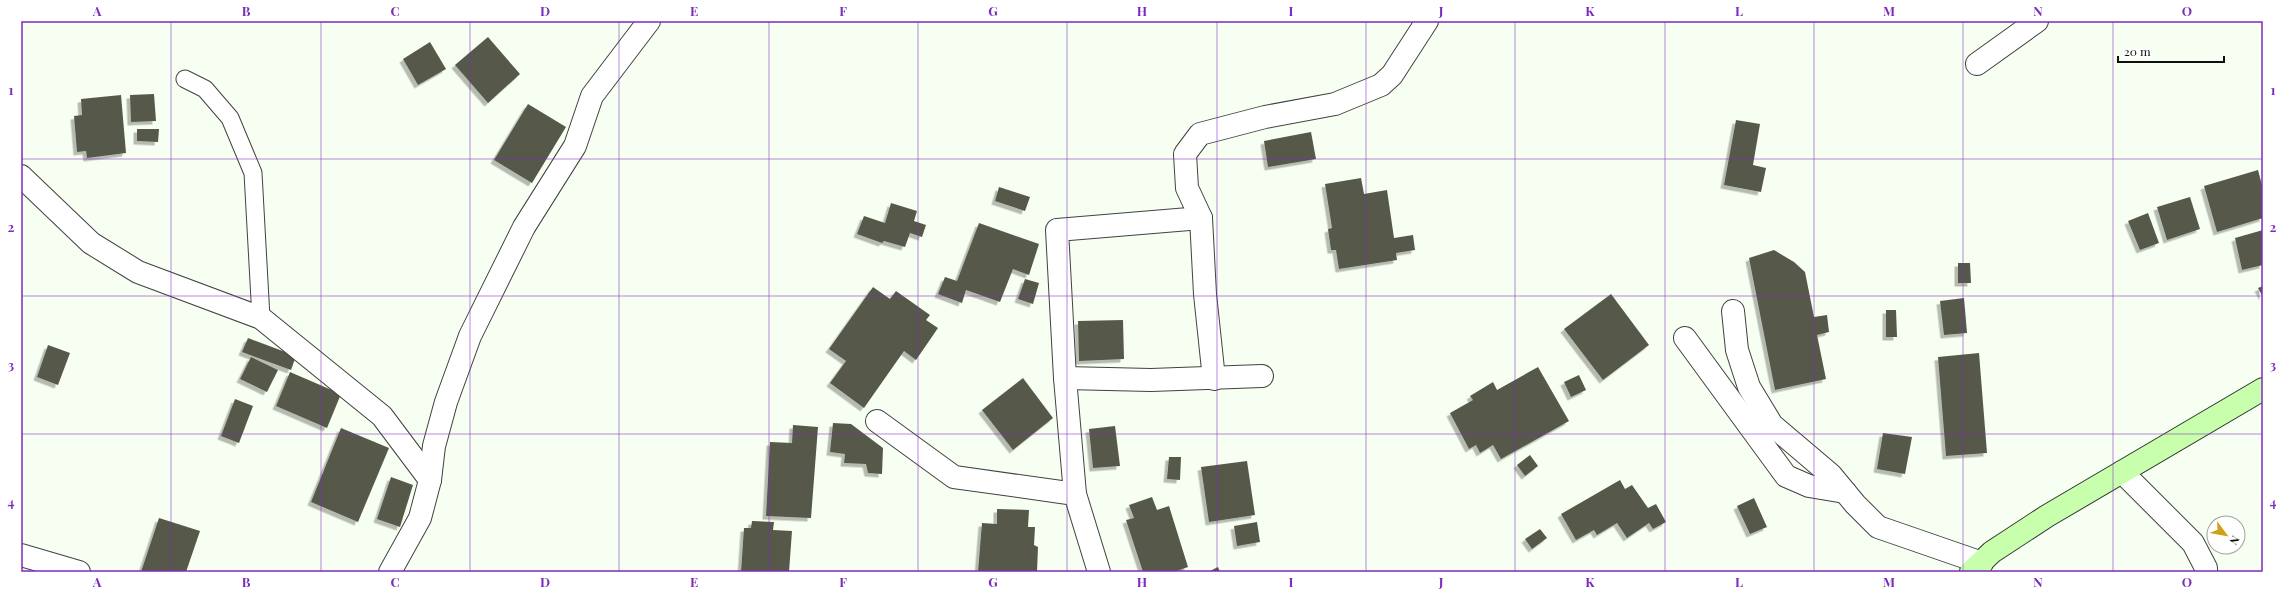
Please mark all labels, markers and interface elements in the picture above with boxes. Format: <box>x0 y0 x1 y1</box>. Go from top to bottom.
text: A <box>92 2 102 19</box>
text: B <box>242 2 251 19</box>
text: C <box>390 2 400 19</box>
text: D <box>540 2 550 19</box>
text: E <box>690 2 698 19</box>
text: F <box>839 2 847 19</box>
text: G <box>988 2 998 19</box>
text: H <box>1137 2 1147 19</box>
text: I <box>1289 2 1294 19</box>
text: J <box>1438 2 1444 19</box>
text: K <box>1585 2 1595 19</box>
text: L <box>1735 2 1743 19</box>
text: M <box>1883 2 1895 19</box>
text: N <box>2033 2 2043 19</box>
text: O <box>2182 2 2192 19</box>
scale bar <box>2118 38 2224 64</box>
text: 20 m <box>2124 43 2151 59</box>
text: 1 <box>9 81 14 98</box>
text: 1 <box>2271 81 2276 98</box>
text: 2 <box>8 218 15 235</box>
text: 2 <box>2270 218 2277 235</box>
text: 3 <box>8 356 14 373</box>
text: 3 <box>2270 356 2276 373</box>
text: 4 <box>8 493 15 510</box>
text: 4 <box>2270 493 2277 510</box>
north arrow <box>2206 515 2246 555</box>
text: N <box>2226 533 2243 548</box>
text: A <box>92 573 102 590</box>
text: B <box>242 573 251 590</box>
text: C <box>390 573 400 590</box>
text: D <box>540 573 550 590</box>
text: E <box>690 573 698 590</box>
text: F <box>839 573 847 590</box>
text: G <box>988 573 998 590</box>
text: H <box>1137 573 1147 590</box>
text: I <box>1289 573 1294 590</box>
text: J <box>1438 573 1444 590</box>
text: K <box>1585 573 1595 590</box>
text: L <box>1735 573 1743 590</box>
text: M <box>1883 573 1895 590</box>
text: N <box>2033 573 2043 590</box>
text: O <box>2182 573 2192 590</box>

